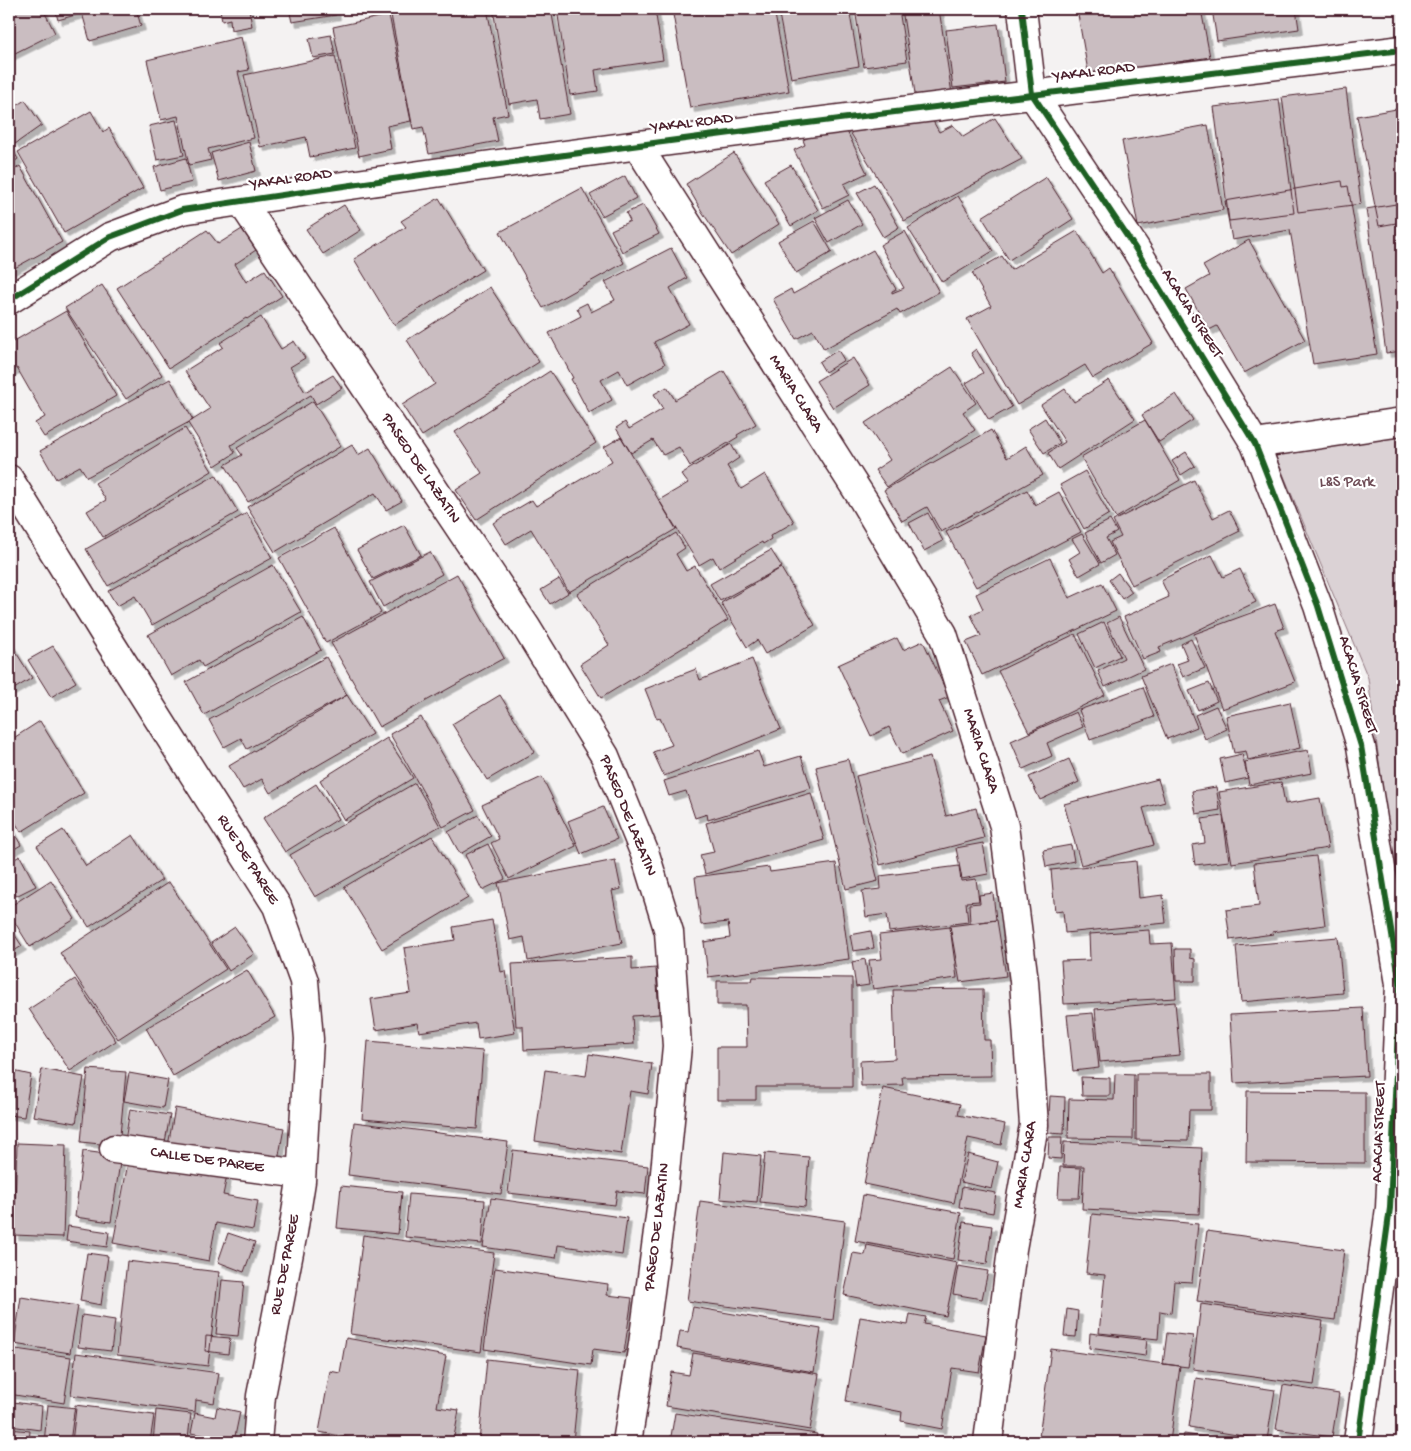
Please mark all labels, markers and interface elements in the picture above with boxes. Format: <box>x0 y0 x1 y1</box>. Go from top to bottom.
street label: YAKAL ROAD <box>1050 58 1137 88</box>
street label: YAKAL ROAD <box>648 109 735 139</box>
street label: YAKAL ROAD <box>247 165 334 195</box>
street label: ACACIA STREET <box>1156 266 1226 363</box>
street label: MARIA CLARA <box>764 352 827 438</box>
street label: PASEO DE LAZATIN <box>376 409 464 528</box>
park label: L&S Park <box>1320 474 1376 493</box>
street label: ACACIA STREET <box>1333 634 1381 737</box>
street label: MARIA CLARA <box>957 706 1003 797</box>
street label: PASEO DE LAZATIN <box>594 752 660 879</box>
street label: RUE DE PAREE <box>212 812 283 909</box>
street label: ACACIA STREET <box>1369 1080 1391 1183</box>
street label: MARIA CLARA <box>1010 1119 1042 1210</box>
street label: CALLE DE PAREE <box>149 1144 266 1179</box>
street label: PASEO DE LAZATIN <box>641 1162 675 1293</box>
street label: RUE DE PAREE <box>267 1212 305 1317</box>

